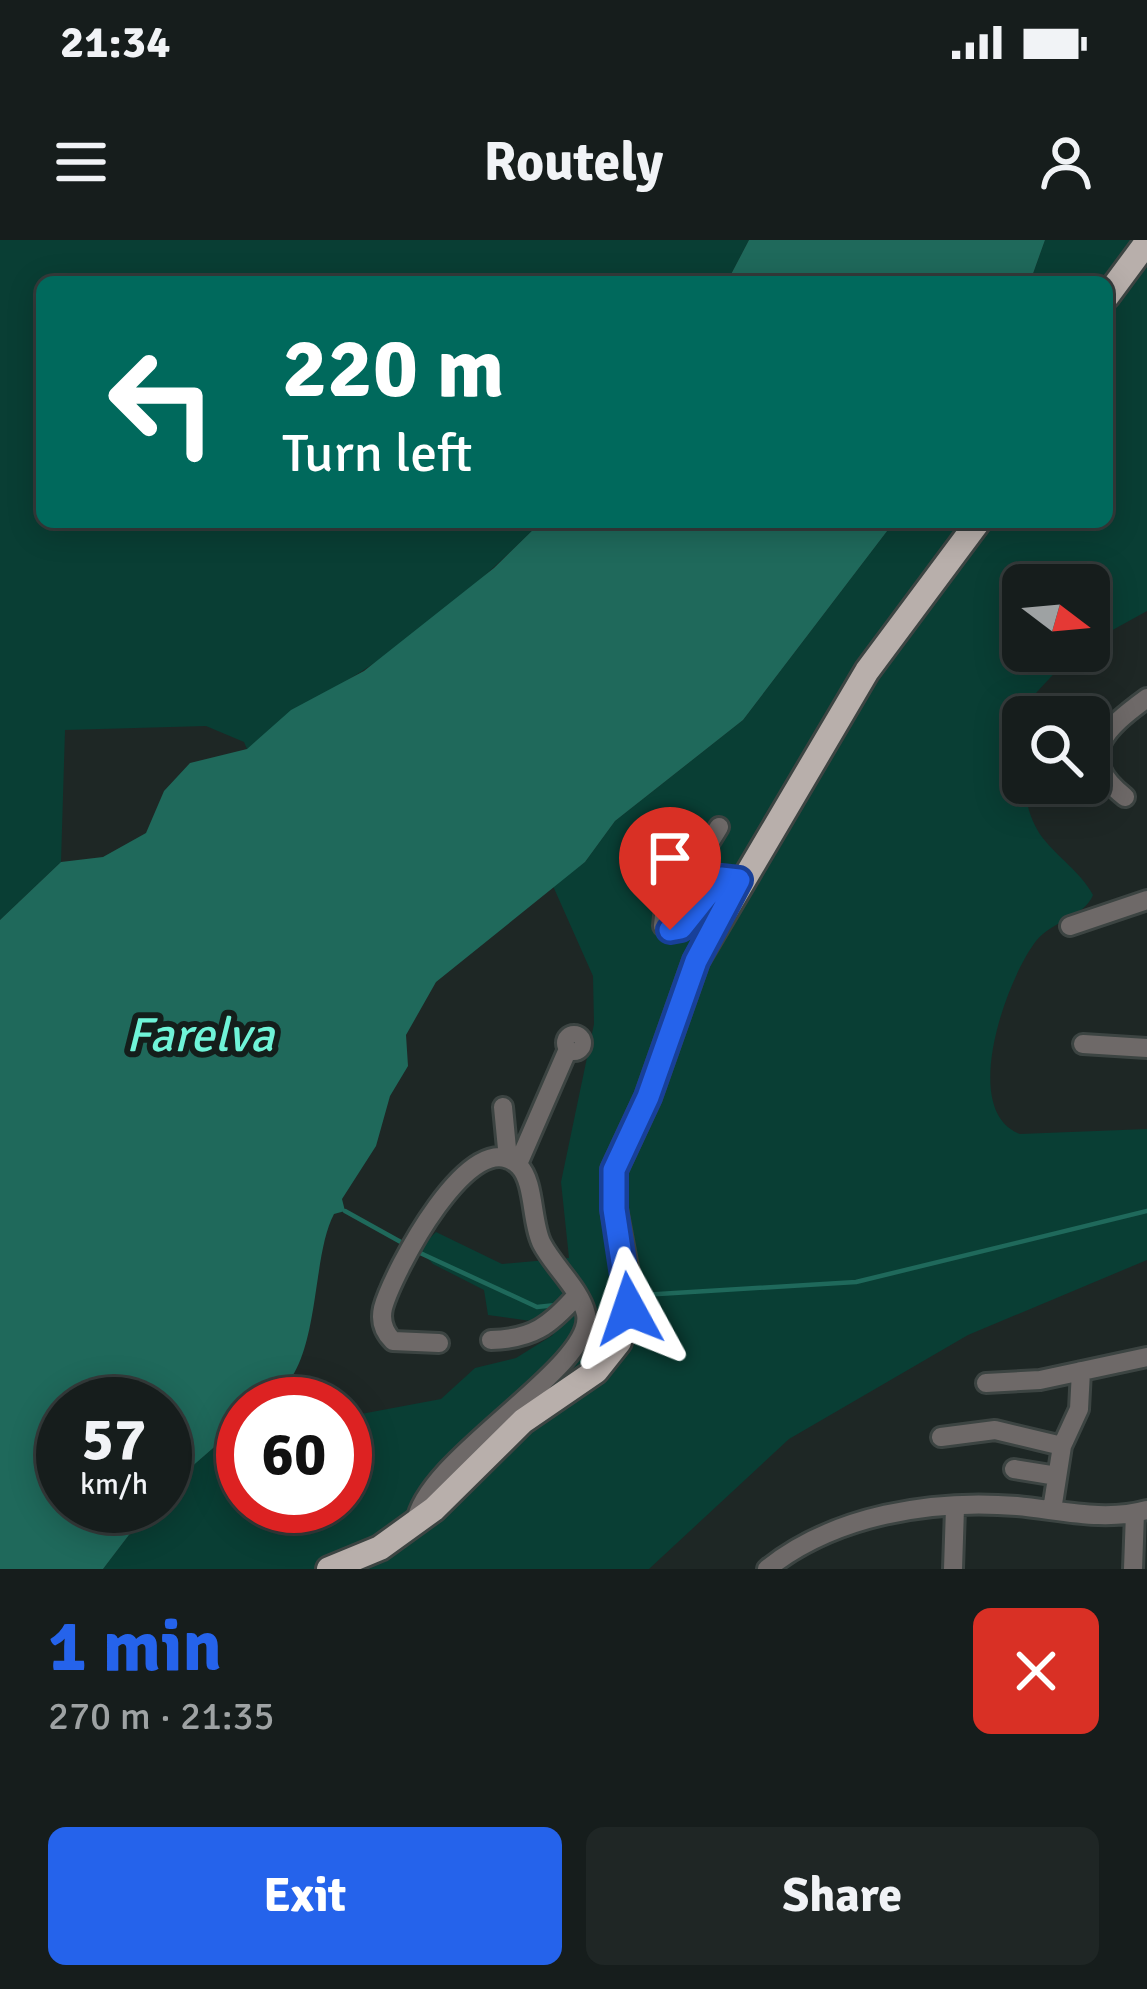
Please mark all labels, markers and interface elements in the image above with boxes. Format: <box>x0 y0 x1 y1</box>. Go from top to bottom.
text: 21:34 <box>60 15 170 70</box>
icon: menu <box>48 129 114 195</box>
text: Routely <box>484 129 663 196</box>
icon: person <box>1033 129 1099 195</box>
text: 220 m <box>282 317 504 421</box>
icon: left <box>84 324 240 480</box>
text: Turn left <box>282 420 472 487</box>
north arrow <box>1002 564 1110 672</box>
map controls <box>1002 564 1110 804</box>
button: search <box>1002 696 1110 804</box>
pin <box>619 807 721 930</box>
icon: arrive <box>637 825 703 891</box>
water label: Farelva <box>126 1006 276 1065</box>
position arrow <box>566 1246 692 1372</box>
speed limit sign: 60 <box>216 1377 372 1533</box>
text: 57 <box>82 1403 146 1477</box>
text: km/h <box>80 1466 148 1503</box>
text: 1 min <box>48 1602 222 1691</box>
button: close <box>973 1608 1099 1734</box>
text: 270 m · 21:35 <box>48 1692 275 1740</box>
button: Exit <box>48 1827 562 1965</box>
button: Share <box>586 1827 1099 1965</box>

